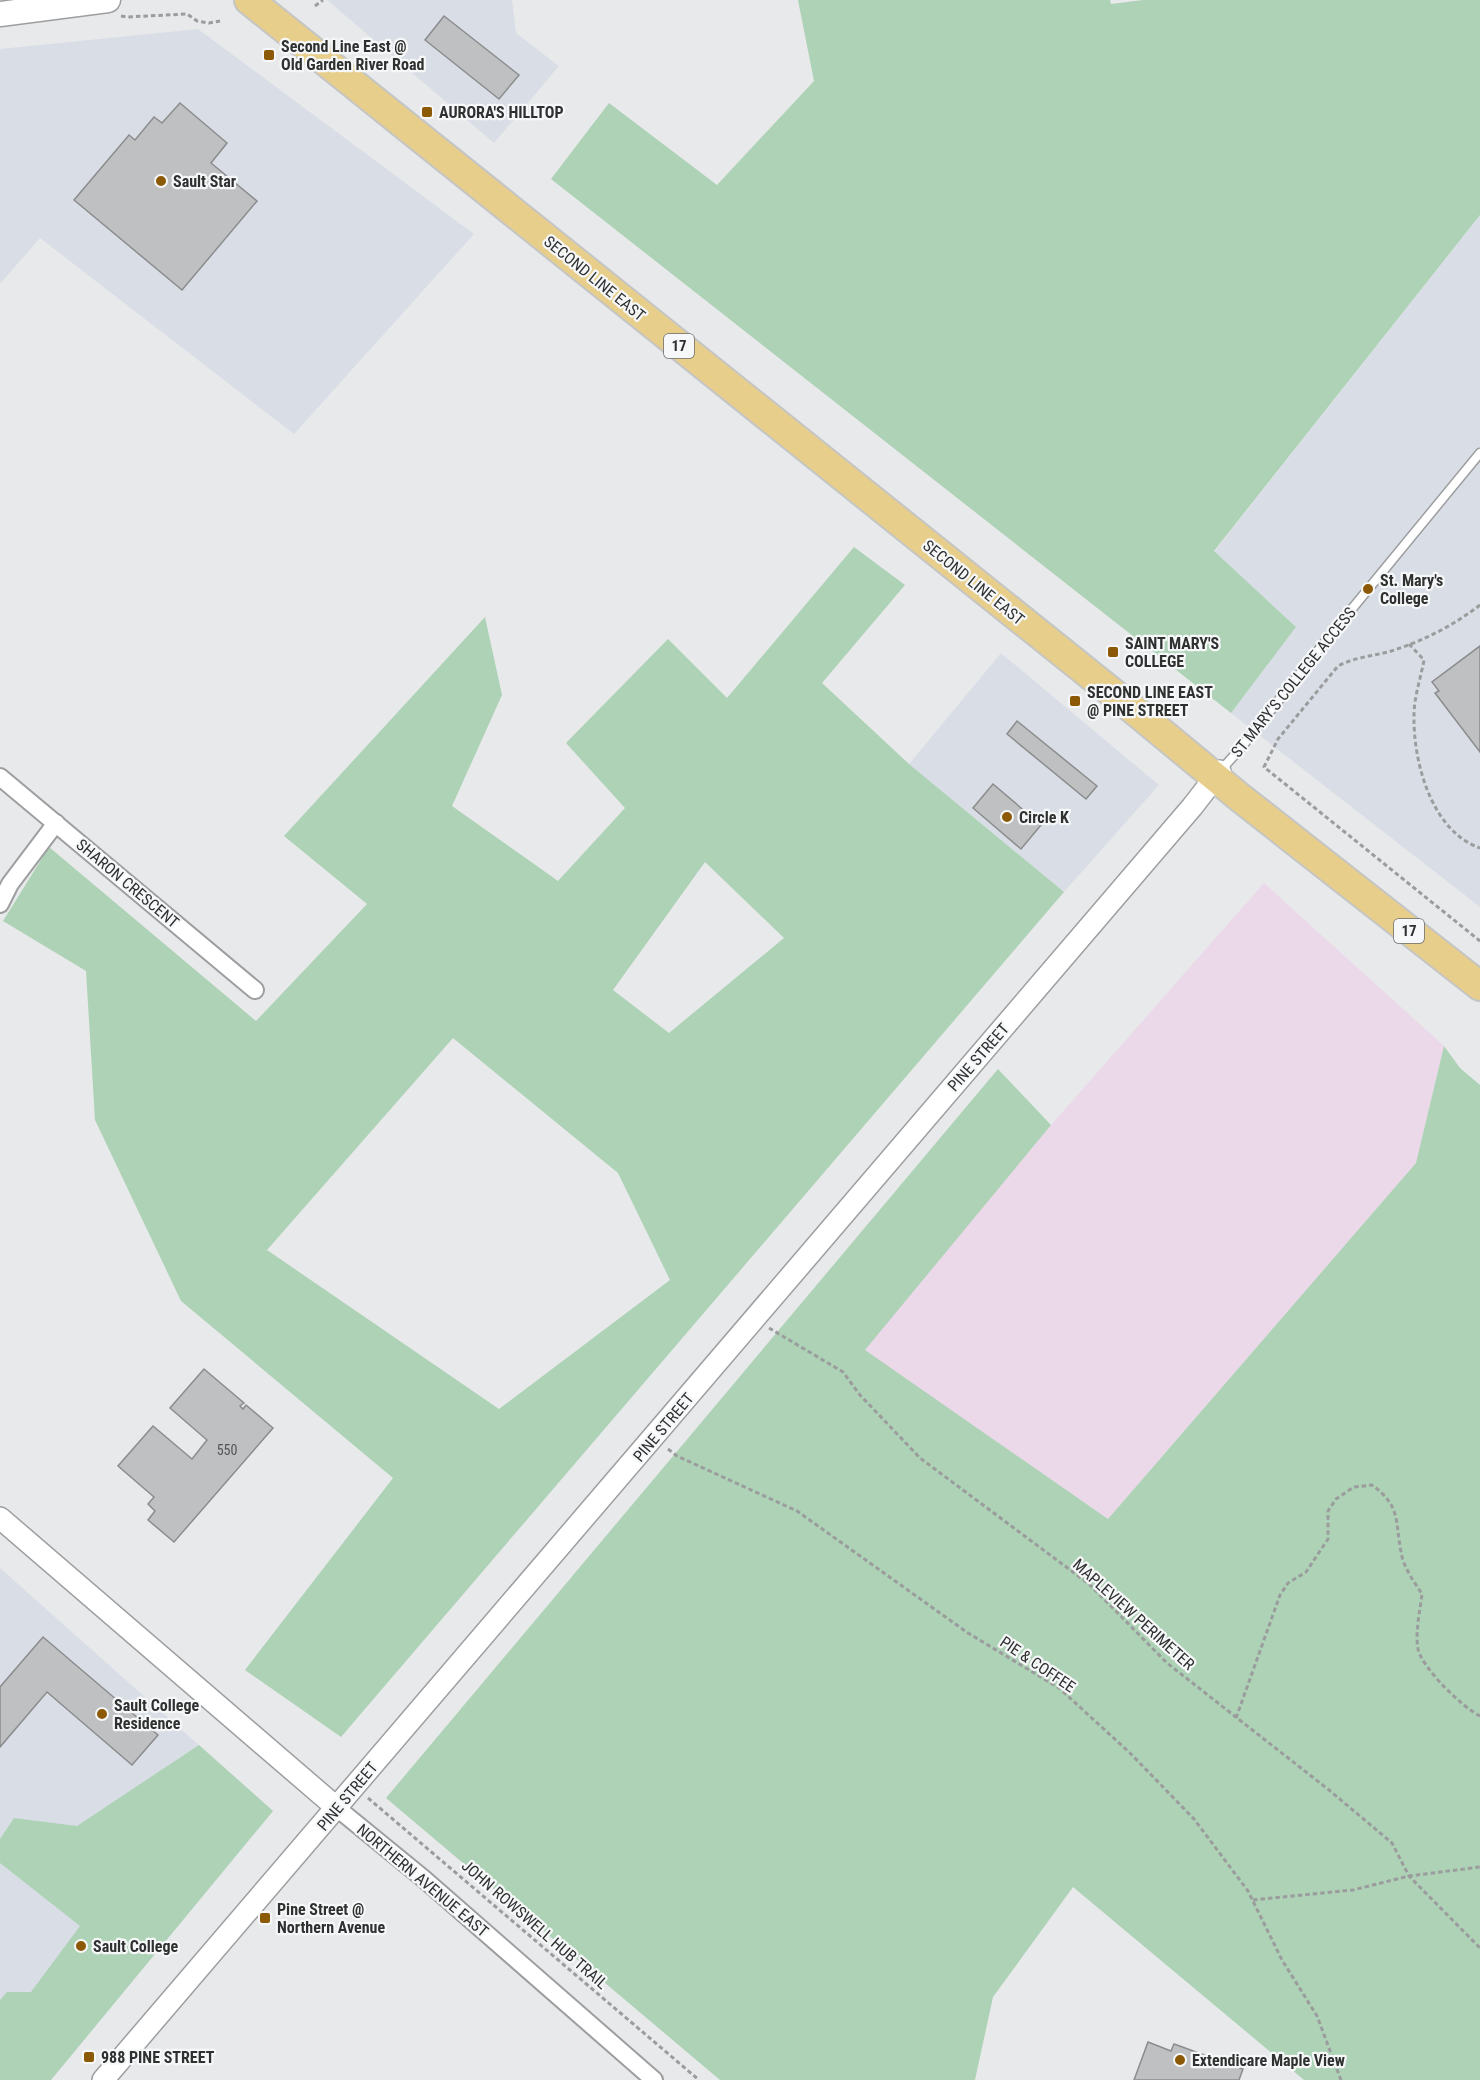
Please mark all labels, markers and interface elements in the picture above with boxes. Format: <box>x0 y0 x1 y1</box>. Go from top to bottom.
place label: Second Line East @ Old Garden River Road <box>281 37 424 74</box>
marker: Second Line East @ Old Garden River Road <box>262 48 276 62</box>
place label: AURORA'S HILLTOP <box>439 103 563 122</box>
marker: AURORA'S HILLTOP <box>420 105 434 119</box>
place label: Sault Star <box>173 172 236 191</box>
marker: Sault Star <box>154 174 168 188</box>
street label: SECOND LINE EAST <box>540 232 649 325</box>
road number: 17 <box>664 334 694 358</box>
street label: SECOND LINE EAST <box>919 536 1028 629</box>
place label: St. Mary's College <box>1380 571 1443 608</box>
marker: St. Mary's College <box>1361 582 1375 596</box>
street label: ST MARY'S COLLEGE ACCESS <box>1227 603 1360 761</box>
place label: SAINT MARY'S COLLEGE <box>1125 634 1220 671</box>
marker: SAINT MARY'S COLLEGE <box>1106 645 1120 659</box>
place label: SECOND LINE EAST @ PINE STREET <box>1087 683 1213 720</box>
marker: SECOND LINE EAST @ PINE STREET <box>1068 694 1082 708</box>
place label: Circle K <box>1019 808 1069 827</box>
marker: Circle K <box>1000 810 1014 824</box>
street label: SHARON CRESCENT <box>72 835 183 932</box>
road number: 17 <box>1394 919 1424 943</box>
street label: PINE STREET <box>944 1019 1013 1095</box>
street label: PINE STREET <box>629 1389 698 1466</box>
house number: 550 <box>217 1442 237 1458</box>
street label: MAPLEVIEW PERIMETER <box>1069 1555 1199 1674</box>
street label: PIE & COFFEE <box>996 1632 1079 1697</box>
place label: Sault College Residence <box>114 1696 200 1733</box>
marker: Sault College Residence <box>95 1707 109 1721</box>
street label: PINE STREET <box>313 1758 382 1835</box>
street label: NORTHERN AVENUE EAST <box>353 1820 492 1941</box>
street label: JOHN ROWSWELL HUB TRAIL <box>458 1856 612 1993</box>
place label: Pine Street @ Northern Avenue <box>277 1900 385 1937</box>
marker: Pine Street @ Northern Avenue <box>258 1911 272 1925</box>
place label: Sault College <box>93 1937 179 1956</box>
marker: Sault College <box>74 1939 88 1953</box>
place label: 988 PINE STREET <box>101 2048 215 2067</box>
marker: 988 PINE STREET <box>82 2050 96 2064</box>
place label: Extendicare Maple View <box>1192 2051 1345 2070</box>
marker: Extendicare Maple View <box>1173 2053 1187 2067</box>

